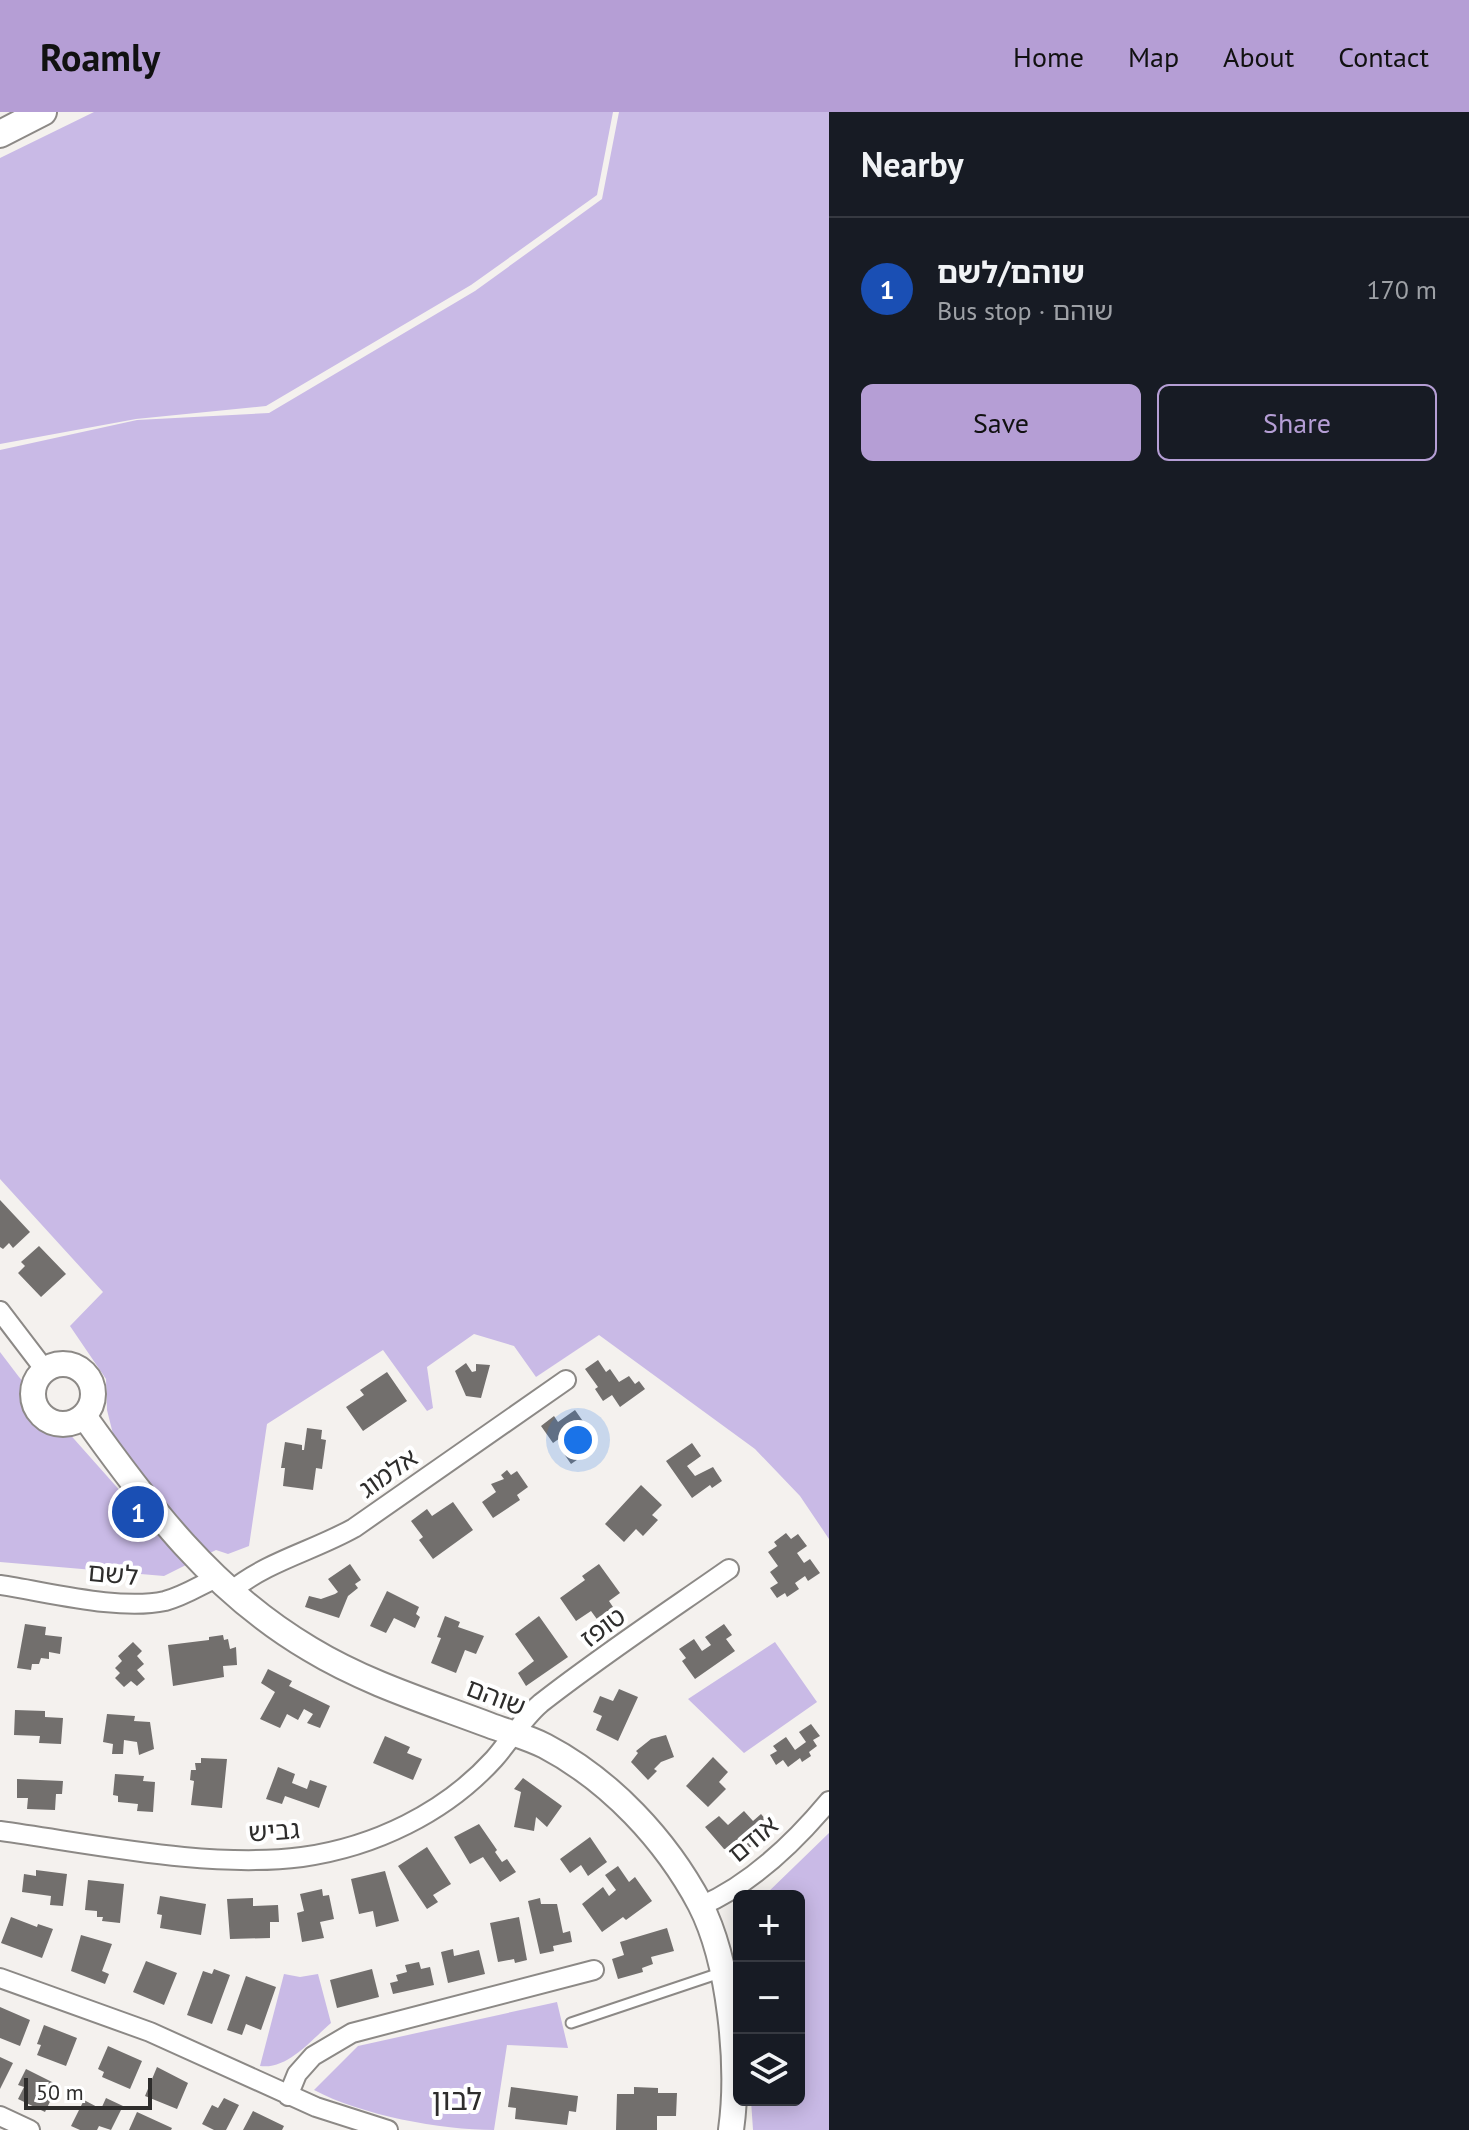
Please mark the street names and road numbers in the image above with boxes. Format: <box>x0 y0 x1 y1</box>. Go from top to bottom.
street label: אלמוג <box>352 1441 424 1505</box>
street label: לשם <box>86 1555 140 1592</box>
street label: טופז <box>574 1599 632 1654</box>
street label: שוהם <box>462 1670 531 1723</box>
street label: אודם <box>721 1808 785 1869</box>
street label: גביש <box>247 1812 301 1849</box>

